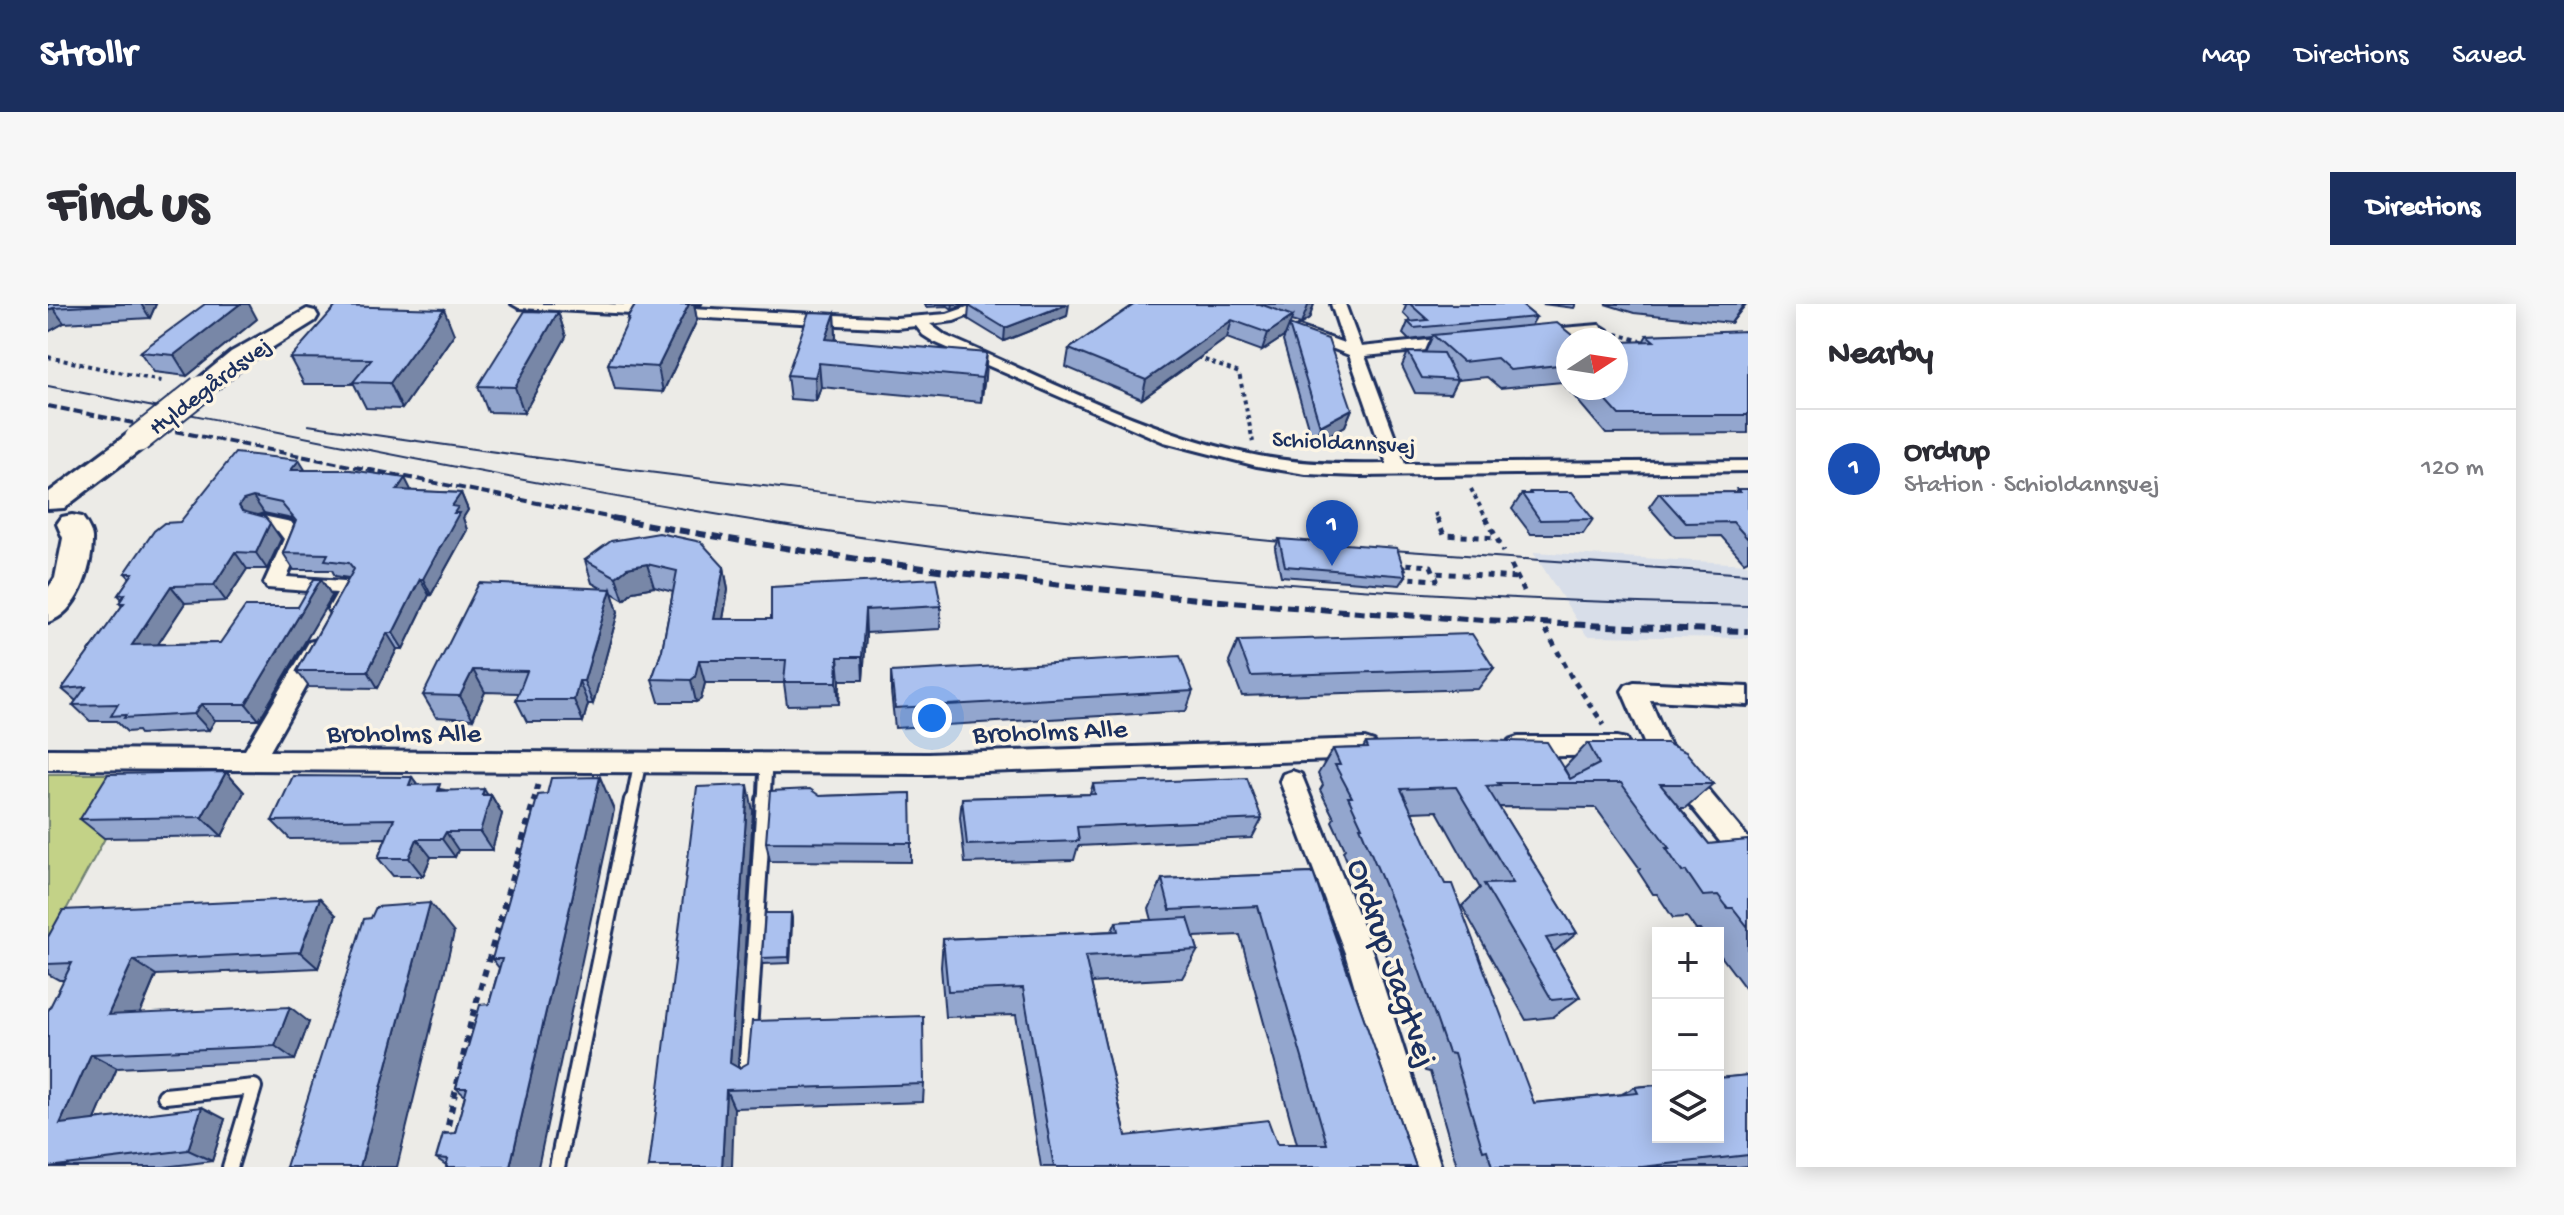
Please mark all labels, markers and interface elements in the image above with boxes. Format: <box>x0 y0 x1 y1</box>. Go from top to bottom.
text: Strollr <box>40 34 137 78</box>
text: Map <box>2202 40 2250 73</box>
text: Directions <box>2294 40 2408 73</box>
text: Saved <box>2452 40 2524 73</box>
button: Directions <box>2330 172 2516 245</box>
text: Find us <box>48 175 208 241</box>
north arrow <box>1556 328 1628 400</box>
street label: Hyldegårdsvej <box>144 332 278 443</box>
text: Nearby <box>1828 336 1933 376</box>
street label: Schioldannsvej <box>1271 426 1417 463</box>
text: Ordrup <box>1904 436 1990 471</box>
text: 1 <box>1849 454 1859 485</box>
text: 120 m <box>2421 454 2484 485</box>
text: Station · Schioldannsvej <box>1904 471 2160 502</box>
pin: 1 <box>1306 500 1358 566</box>
your location <box>912 698 952 738</box>
street label: Broholms Alle <box>971 714 1129 753</box>
street label: Broholms Alle <box>326 719 482 752</box>
street label: Ordrup Jagtvej <box>1335 854 1444 1073</box>
map controls <box>1652 927 1724 1143</box>
button: + <box>1652 927 1724 999</box>
button: − <box>1652 999 1724 1071</box>
button: layers <box>1652 1071 1724 1143</box>

